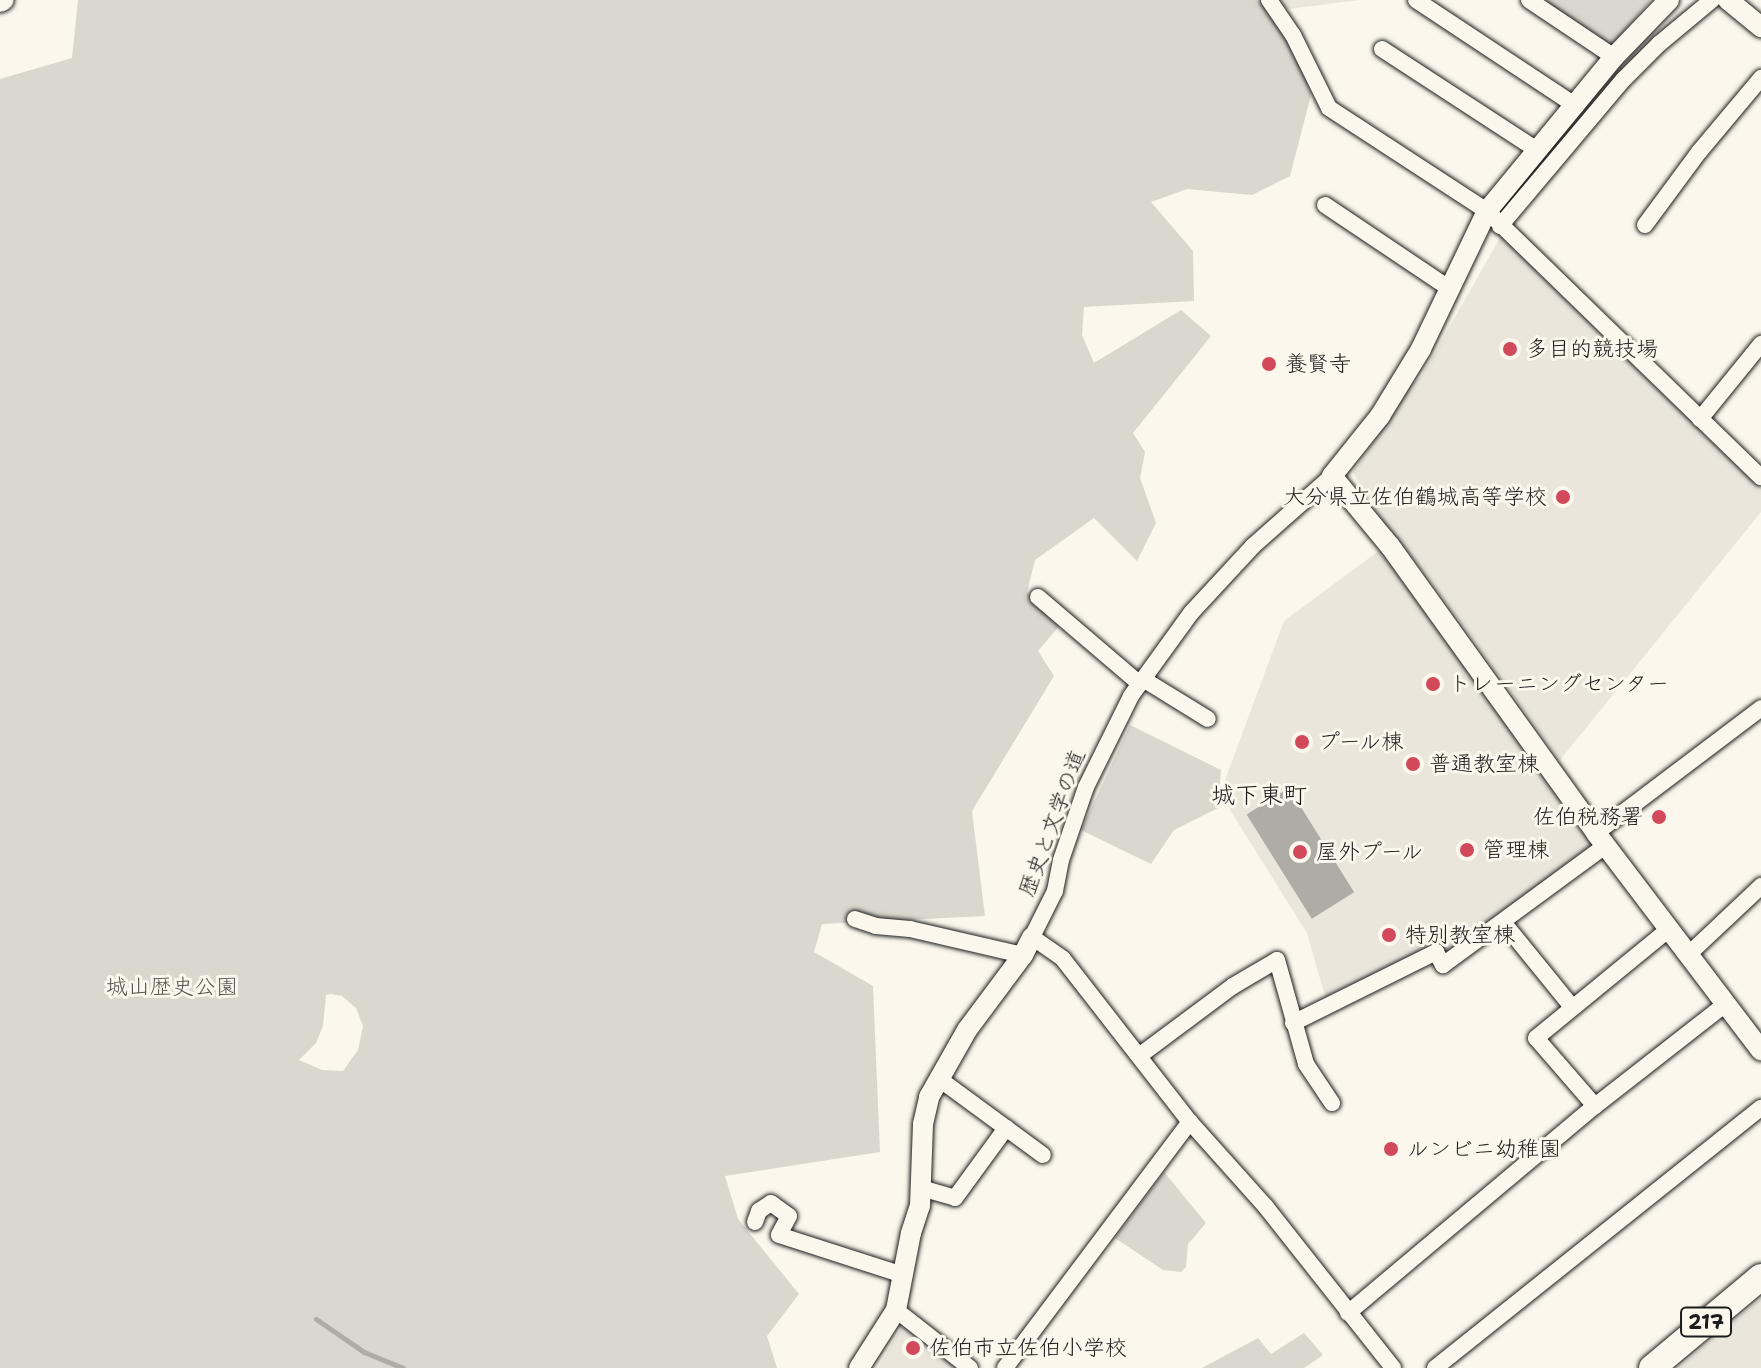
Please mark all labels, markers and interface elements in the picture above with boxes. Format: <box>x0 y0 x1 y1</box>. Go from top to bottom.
place label: 多目的競技場 <box>1526 336 1658 362</box>
marker: 多目的競技場 <box>1501 340 1519 358</box>
place label: 養賢寺 <box>1285 351 1351 377</box>
marker: 養賢寺 <box>1260 355 1278 373</box>
place label: 大分県立佐伯鶴城高等学校 <box>1283 484 1547 510</box>
marker: 大分県立佐伯鶴城高等学校 <box>1554 488 1572 506</box>
place label: トレーニングセンター <box>1449 671 1670 697</box>
marker: トレーニングセンター <box>1424 675 1442 693</box>
place label: プール棟 <box>1318 729 1405 755</box>
marker: プール棟 <box>1293 733 1311 751</box>
street label: 歴史と文学の道 <box>1013 746 1091 900</box>
place label: 普通教室棟 <box>1429 751 1539 777</box>
marker: 普通教室棟 <box>1404 755 1422 773</box>
district label: 城下東町 <box>1211 782 1307 810</box>
place label: 佐伯税務署 <box>1533 804 1643 830</box>
marker: 佐伯税務署 <box>1650 808 1668 826</box>
place label: 管理棟 <box>1483 837 1549 863</box>
place label: 屋外プール <box>1316 839 1425 865</box>
marker: 管理棟 <box>1458 841 1476 859</box>
marker: 屋外プール <box>1291 843 1309 861</box>
place label: 特別教室棟 <box>1405 922 1515 948</box>
marker: 特別教室棟 <box>1380 926 1398 944</box>
park label: 城山歴史公園 <box>106 974 238 1000</box>
place label: ルンビニ幼稚園 <box>1407 1136 1561 1162</box>
marker: ルンビニ幼稚園 <box>1382 1140 1400 1158</box>
road number: 217 <box>1680 1306 1732 1338</box>
place label: 佐伯市立佐伯小学校 <box>929 1335 1127 1361</box>
marker: 佐伯市立佐伯小学校 <box>904 1339 922 1357</box>

